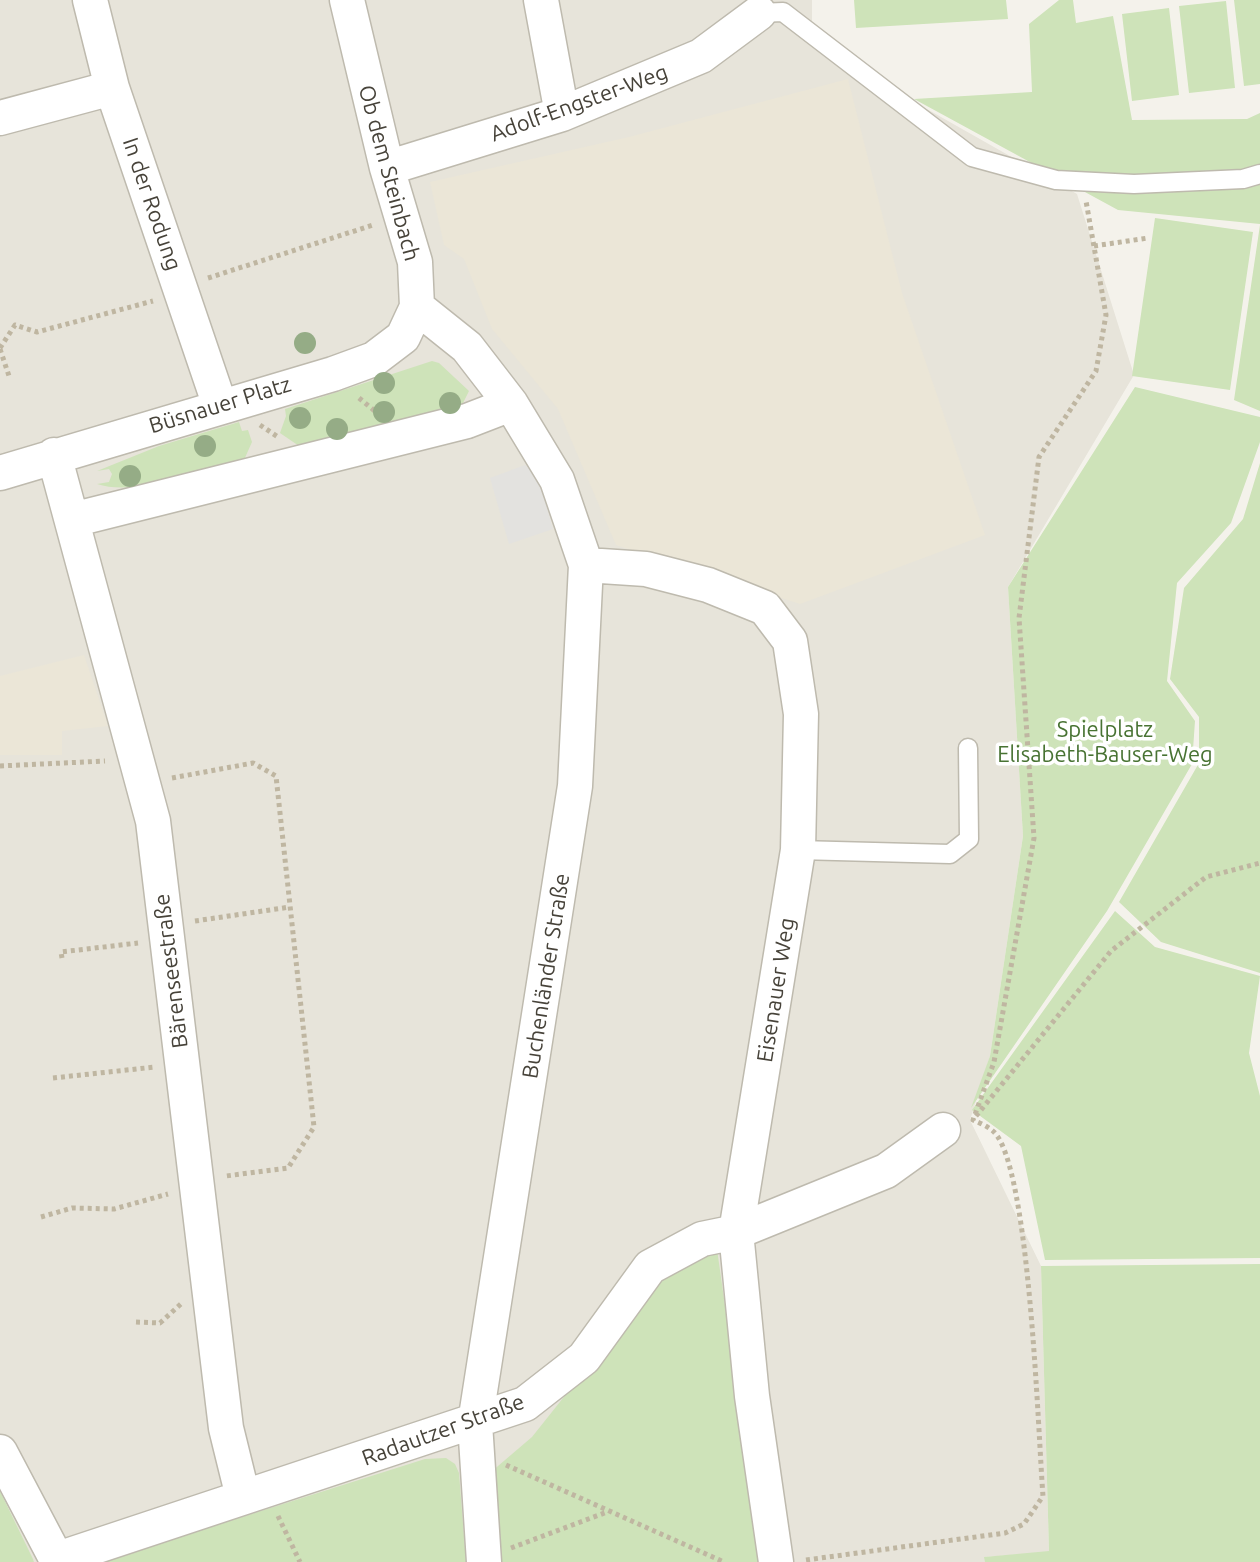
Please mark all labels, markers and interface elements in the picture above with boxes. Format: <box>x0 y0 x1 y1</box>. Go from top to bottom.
street label: Adolf-Engster-Weg <box>487 59 671 147</box>
street label: Ob dem Steinbach <box>353 82 425 264</box>
street label: In der Rodung <box>117 134 187 274</box>
street label: Büsnauer Platz <box>146 371 294 439</box>
park label: Spielplatz Elisabeth-Bauser-Weg <box>997 717 1213 768</box>
street label: Buchenländer Straße <box>517 872 575 1080</box>
street label: Bärenseestraße <box>148 892 194 1050</box>
street label: Eisenauer Weg <box>752 916 800 1064</box>
street label: Radautzer Straße <box>358 1388 528 1472</box>

